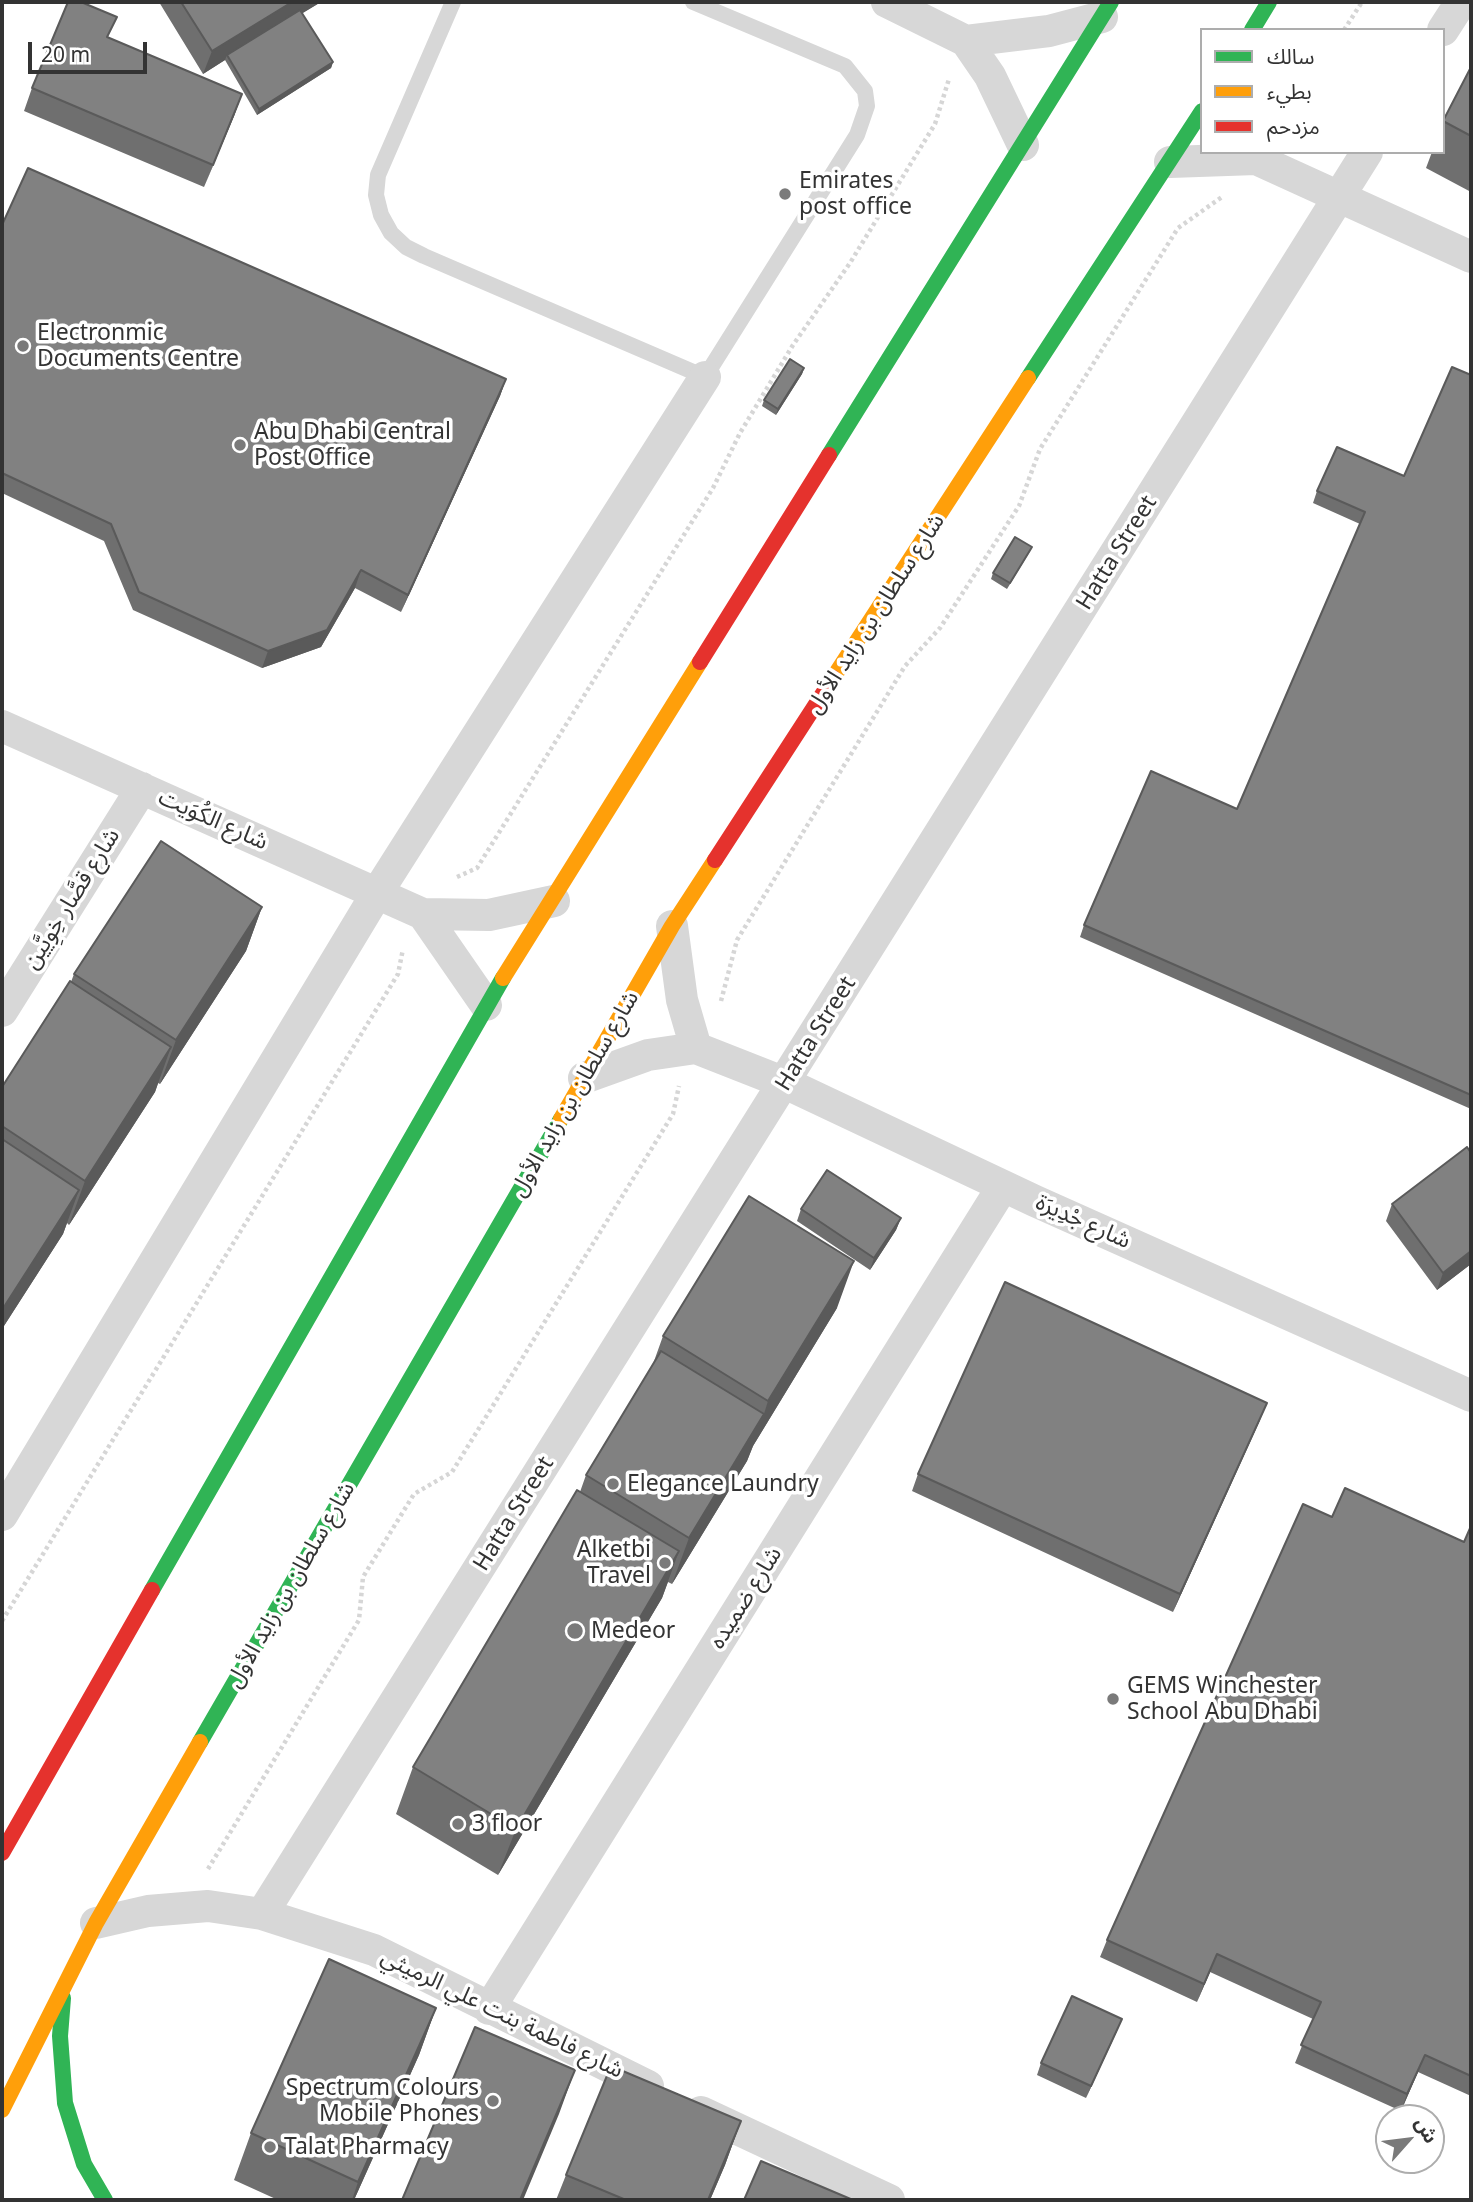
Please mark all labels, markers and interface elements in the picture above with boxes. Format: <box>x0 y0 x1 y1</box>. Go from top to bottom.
scale bar <box>32 28 150 72</box>
legend <box>1200 28 1445 154</box>
text: 20 m <box>41 40 90 68</box>
text: سالك <box>1267 42 1314 70</box>
text: بطيء <box>1267 77 1312 105</box>
text: مزدحم <box>1267 112 1320 140</box>
place label: Emirates post office <box>799 167 912 221</box>
marker: Emirates post office <box>777 186 793 202</box>
place label: Electronmic Documents Centre <box>37 319 239 373</box>
marker: Electronmic Documents Centre <box>15 338 31 354</box>
place label: Abu Dhabi Central Post Office <box>254 418 451 472</box>
marker: Abu Dhabi Central Post Office <box>232 437 248 453</box>
street label: Hatta Street <box>1071 491 1163 615</box>
street label: شارع سلطان بن زايد الأول <box>801 509 951 719</box>
street label: شارع الكُوَيت <box>154 784 272 856</box>
street label: شارع قصَّار خِوِيَّين <box>18 824 126 974</box>
street label: Hatta Street <box>770 972 862 1096</box>
street label: شارع سلطان بن زايد الأول <box>505 986 645 1202</box>
street label: شارع جْدِيرَة <box>1031 1189 1135 1255</box>
street label: Hatta Street <box>468 1452 560 1576</box>
place label: Elegance Laundry <box>627 1470 819 1498</box>
marker: Elegance Laundry <box>605 1476 621 1492</box>
street label: شارع سلطان بن زايد الأول <box>221 1477 361 1693</box>
place label: Alketbi Travel <box>577 1536 651 1590</box>
street label: شارع ضميده <box>704 1542 788 1654</box>
marker: Alketbi Travel <box>657 1555 673 1571</box>
place label: Medeor <box>591 1617 675 1645</box>
marker: Medeor <box>565 1621 585 1641</box>
place label: GEMS Winchester School Abu Dhabi <box>1127 1672 1318 1726</box>
marker: GEMS Winchester School Abu Dhabi <box>1105 1691 1121 1707</box>
place label: 3 floor <box>472 1810 542 1838</box>
marker: 3 floor <box>450 1816 466 1832</box>
street label: شارع فاطمة بنت علي الرميثي <box>376 1943 628 2085</box>
place label: Spectrum Colours Mobile Phones <box>286 2074 479 2128</box>
marker: Spectrum Colours Mobile Phones <box>485 2093 501 2109</box>
north arrow <box>1375 2104 1445 2174</box>
text: ش <box>1409 2112 1444 2148</box>
place label: Talat Pharmacy <box>284 2133 449 2161</box>
marker: Talat Pharmacy <box>262 2139 278 2155</box>

